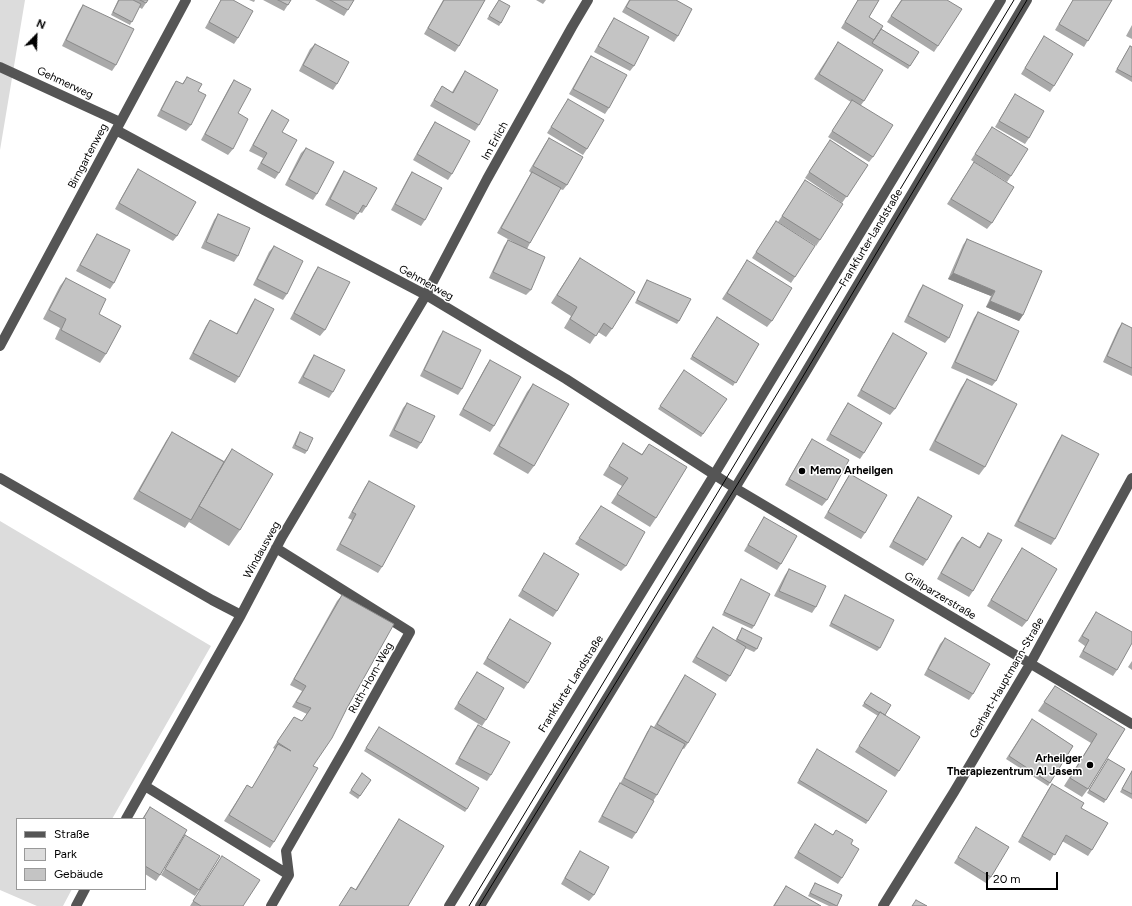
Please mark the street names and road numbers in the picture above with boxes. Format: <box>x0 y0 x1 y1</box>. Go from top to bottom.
street label: Gehmerweg <box>35 64 95 102</box>
street label: Im Erlich <box>479 119 511 163</box>
street label: Birngartenweg <box>65 121 111 191</box>
street label: Frankfurter Landstraße <box>837 187 905 289</box>
street label: Gehmerweg <box>396 263 456 303</box>
street label: Windausweg <box>241 519 283 581</box>
street label: Grillparzerstraße <box>902 569 978 623</box>
street label: Gerhart-Hauptmann-Straße <box>967 615 1047 741</box>
street label: Frankfurter Landstraße <box>536 633 606 735</box>
street label: Ruth-Horn-Weg <box>346 640 396 716</box>

